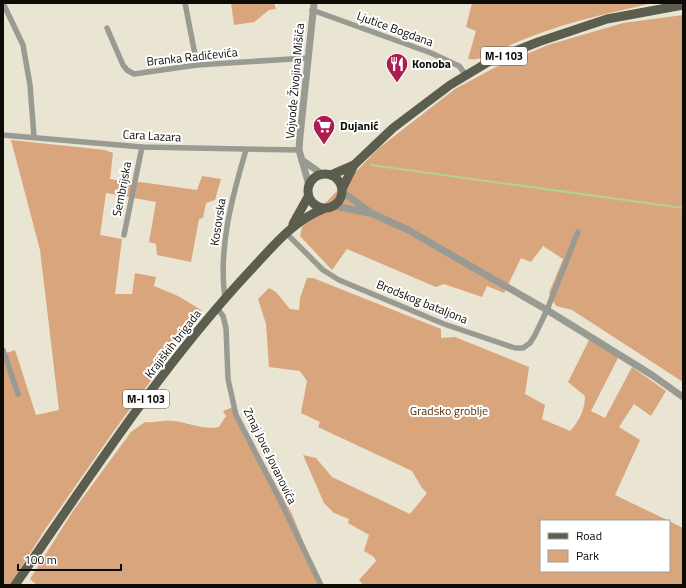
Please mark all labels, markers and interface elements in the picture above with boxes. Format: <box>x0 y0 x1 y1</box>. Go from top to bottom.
street label: Ljutice Bogdana <box>354 6 436 51</box>
street label: Vojvode Živojina Mišića <box>280 22 309 140</box>
street label: Branka Radičevića <box>145 42 238 71</box>
road number: M-I 103 <box>481 47 527 65</box>
restaurant icon: Konoba <box>384 51 410 84</box>
place label: Konoba <box>412 54 451 73</box>
supermarket icon: Dujanić <box>311 113 337 146</box>
place label: Dujanić <box>340 116 379 135</box>
street label: Cara Lazara <box>122 124 182 147</box>
street label: Sembrijska <box>107 160 136 218</box>
street label: Kosovska <box>204 197 231 247</box>
street label: Brodskog bataljona <box>374 275 471 329</box>
street label: Krajiških brigada <box>140 305 206 382</box>
road number: M-I 103 <box>123 390 169 408</box>
park label: Gradsko groblje <box>410 401 488 420</box>
street label: Zmaj Jove Jovanovića <box>239 404 302 507</box>
legend <box>540 520 670 572</box>
text: Road <box>576 526 602 545</box>
scale bar <box>18 546 121 572</box>
text: Park <box>576 546 599 565</box>
text: 100 m <box>24 550 57 569</box>

